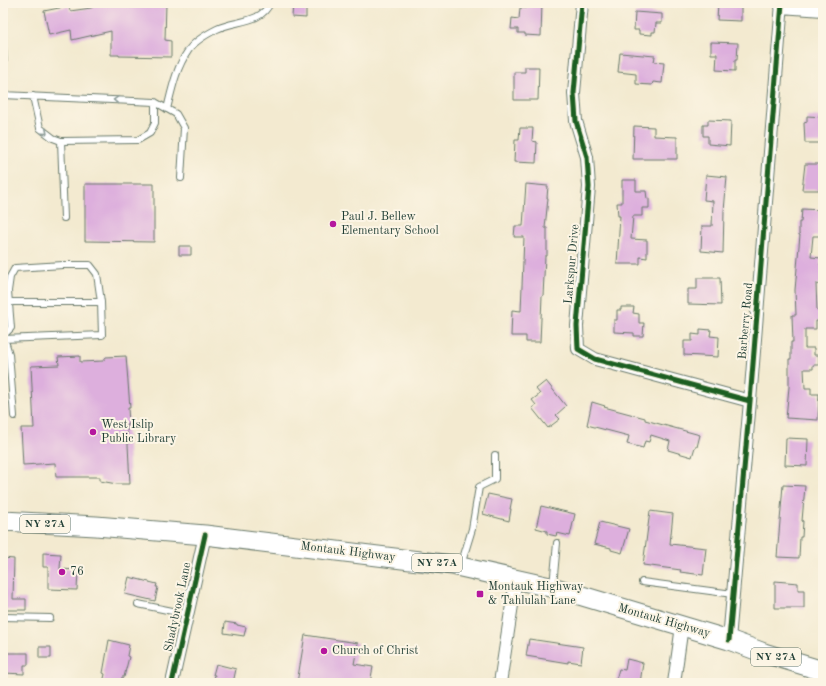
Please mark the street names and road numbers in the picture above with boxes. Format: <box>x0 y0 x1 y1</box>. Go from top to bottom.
street label: Larkspur Drive <box>563 223 582 304</box>
street label: Barberry Road <box>737 282 755 360</box>
road number: NY 27A <box>20 515 70 533</box>
street label: Montauk Highway <box>300 540 397 564</box>
road number: NY 27A <box>412 554 462 572</box>
street label: Shadybrook Lane <box>163 561 193 653</box>
street label: Montauk Highway <box>617 602 712 640</box>
road number: NY 27A <box>751 648 801 666</box>

